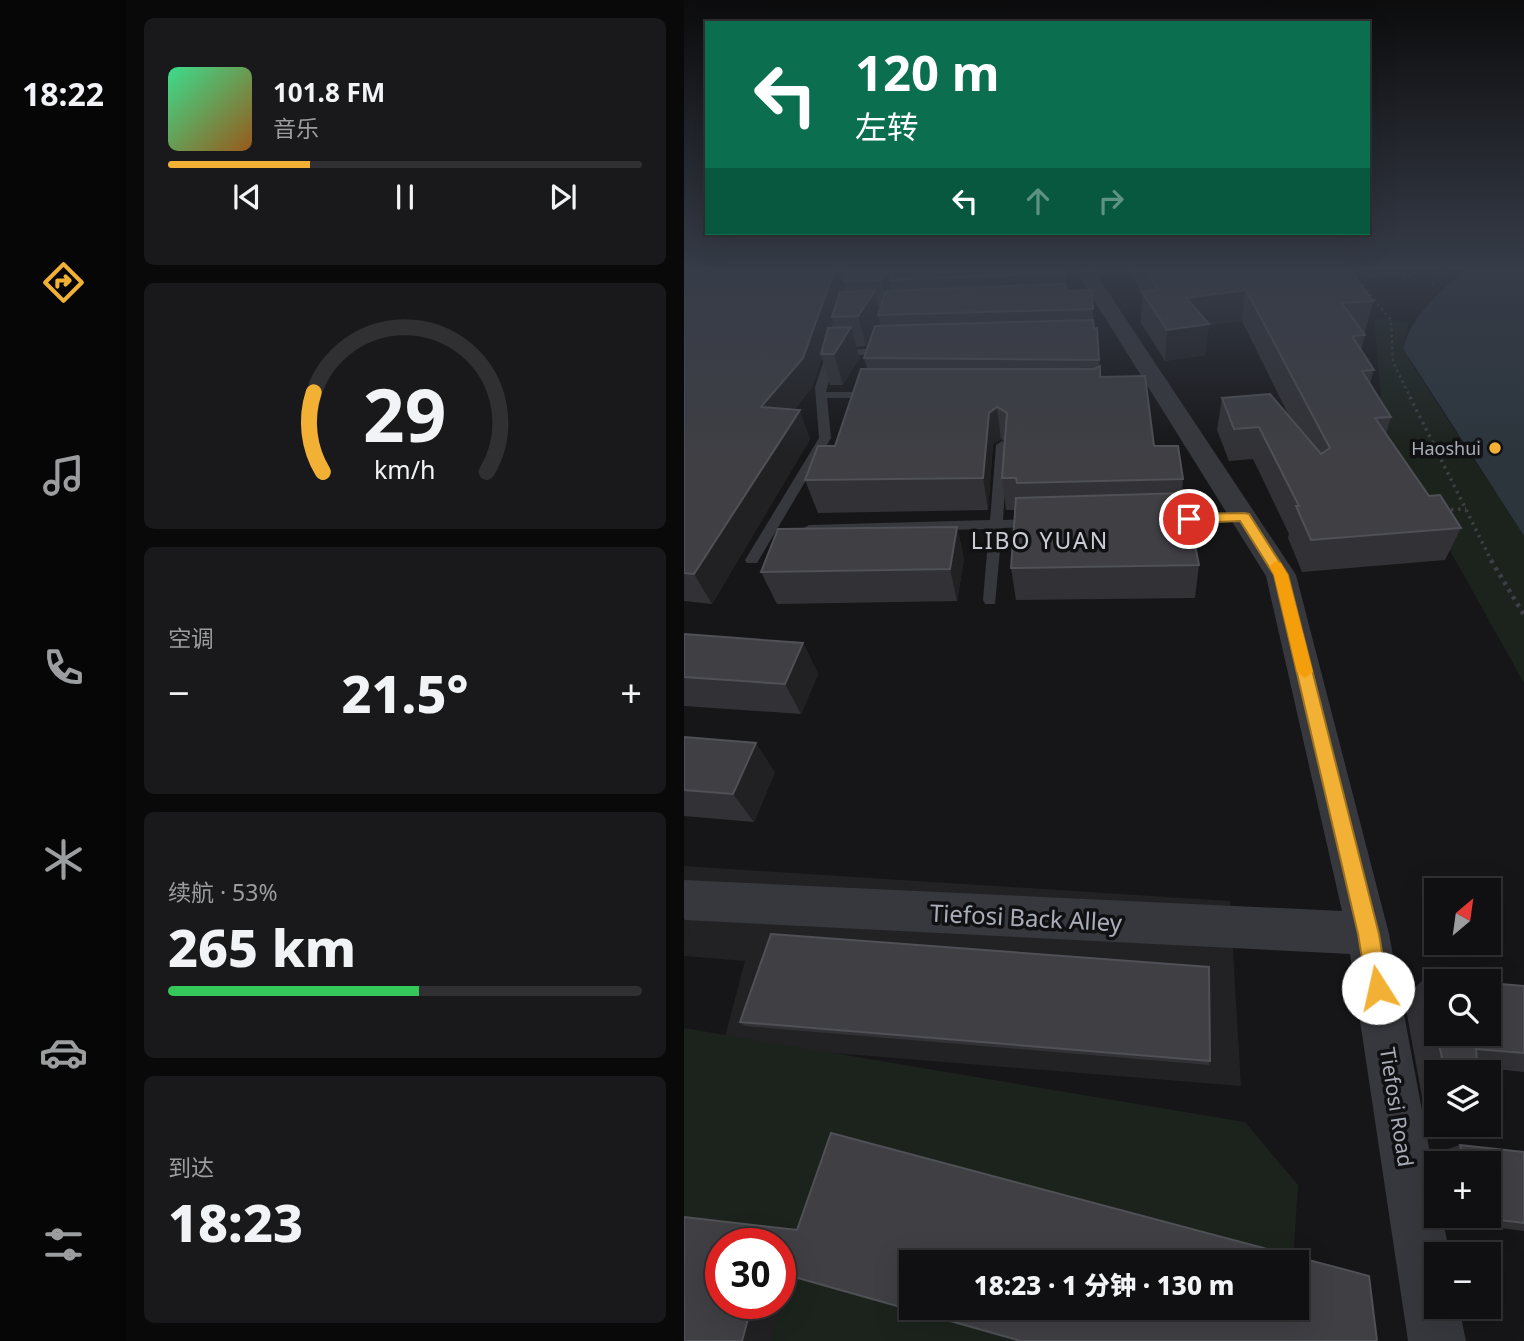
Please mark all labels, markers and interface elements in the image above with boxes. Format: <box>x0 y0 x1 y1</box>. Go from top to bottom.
text: 120 m <box>855 39 1000 105</box>
icon: left <box>740 49 831 140</box>
text: 18:22 <box>22 72 104 115</box>
text: 101.8 FM <box>273 74 385 110</box>
text: 左转 <box>855 105 919 148</box>
text: 音乐 <box>273 112 319 144</box>
icon: previous <box>228 178 266 216</box>
icon: pause <box>386 178 424 216</box>
icon: next <box>544 178 582 216</box>
icon: left <box>946 182 984 220</box>
icon: ahead <box>1019 182 1057 220</box>
icon: right <box>1092 182 1130 220</box>
icon: directions <box>39 258 88 307</box>
text: 29 <box>363 364 447 463</box>
place label: Haoshui <box>1411 436 1481 460</box>
marker: Haoshui <box>1487 440 1503 456</box>
icon: music <box>39 451 88 500</box>
text: km/h <box>374 452 436 486</box>
pin <box>1159 489 1219 549</box>
icon: arrive <box>1170 500 1208 538</box>
district label: LIBO YUAN <box>971 524 1109 556</box>
text: 空调 <box>168 622 214 654</box>
icon: phone <box>39 643 88 692</box>
text: 21.5° <box>342 657 468 728</box>
text: − <box>168 666 190 718</box>
text: + <box>620 666 642 718</box>
icon: climate <box>39 835 88 884</box>
text: 续航 · 53% <box>168 876 278 908</box>
north arrow <box>1424 878 1501 956</box>
map controls <box>1424 878 1501 1319</box>
street label: Tiefosi Back Alley <box>929 895 1124 939</box>
text: 265 km <box>168 911 356 982</box>
position arrow <box>1341 951 1415 1025</box>
button: search <box>1424 969 1501 1046</box>
icon: car <box>39 1028 88 1077</box>
street label: Tiefosi Road <box>1374 1045 1420 1169</box>
button: layers <box>1424 1060 1501 1137</box>
text: 到达 <box>168 1151 214 1183</box>
button: + <box>1424 1151 1501 1228</box>
text: 18:23 <box>168 1186 303 1257</box>
icon: filters <box>39 1220 88 1269</box>
speed limit sign: 30 <box>705 1228 796 1319</box>
button: − <box>1424 1242 1501 1319</box>
text: 18:23 · 1 分钟 · 130 m <box>974 1267 1234 1303</box>

